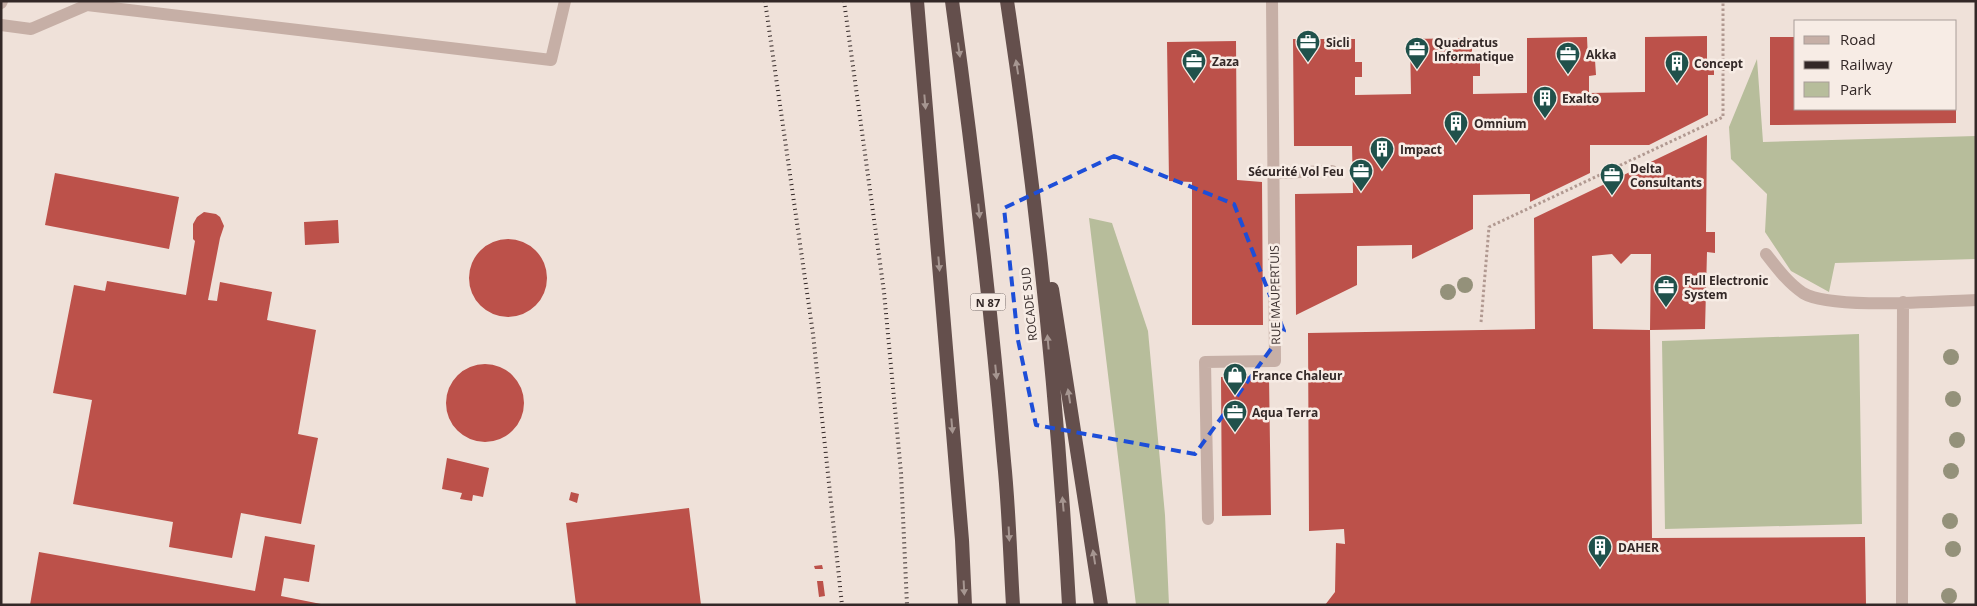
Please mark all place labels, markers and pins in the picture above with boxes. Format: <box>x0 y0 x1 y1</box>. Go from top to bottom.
office icon: Sicli <box>1295 29 1321 63</box>
place label: Sicli <box>1326 34 1350 51</box>
place label: Quadratus Informatique <box>1434 34 1514 65</box>
office icon: Quadratus Informatique <box>1404 36 1430 70</box>
office icon: Akka <box>1555 41 1581 75</box>
place label: Akka <box>1586 46 1616 63</box>
office icon: Zaza <box>1181 48 1207 82</box>
building icon: Concept <box>1664 50 1690 84</box>
place label: Zaza <box>1212 53 1239 70</box>
place label: Concept <box>1694 55 1743 72</box>
building icon: Exalto <box>1532 85 1558 119</box>
place label: Exalto <box>1562 90 1599 107</box>
building icon: Omnium <box>1443 110 1469 144</box>
place label: Omnium <box>1474 115 1527 132</box>
building icon: Impact <box>1369 136 1395 170</box>
place label: Impact <box>1400 141 1442 158</box>
office icon: Sécurité Vol Feu <box>1348 158 1374 192</box>
place label: Delta Consultants <box>1630 160 1702 191</box>
office icon: Delta Consultants <box>1599 162 1625 196</box>
place label: Sécurité Vol Feu <box>1248 163 1344 180</box>
place label: Full Electronic System <box>1684 272 1768 303</box>
office icon: Full Electronic System <box>1653 274 1679 308</box>
shop icon: France Chaleur <box>1222 362 1248 396</box>
place label: France Chaleur <box>1252 367 1343 384</box>
office icon: Aqua Terra <box>1222 399 1248 433</box>
place label: Aqua Terra <box>1252 404 1318 421</box>
building icon: DAHER <box>1587 534 1613 568</box>
place label: DAHER <box>1618 539 1659 556</box>

